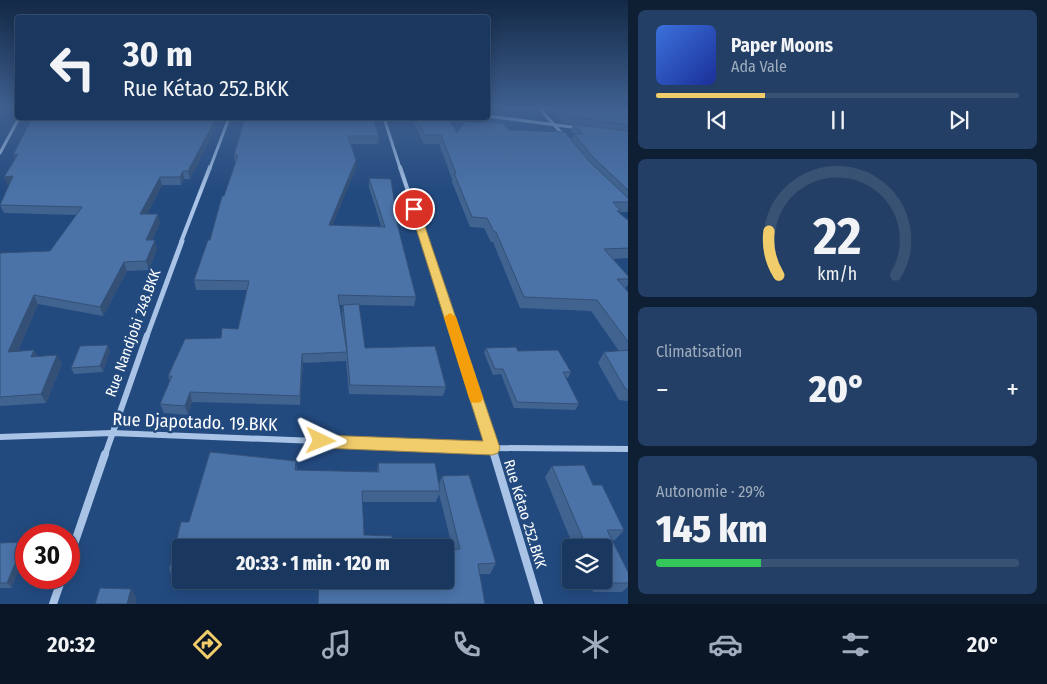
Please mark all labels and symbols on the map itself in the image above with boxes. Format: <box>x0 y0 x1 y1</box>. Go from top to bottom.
pin <box>393 188 435 230</box>
street label: Rue Nandjobi 248.BKK <box>102 267 165 399</box>
street label: Rue Djapotado. 19.BKK <box>112 408 278 436</box>
position arrow <box>294 414 346 466</box>
street label: Rue Kétao 252.BKK <box>500 457 550 571</box>
speed limit sign: 30 <box>15 524 80 589</box>

